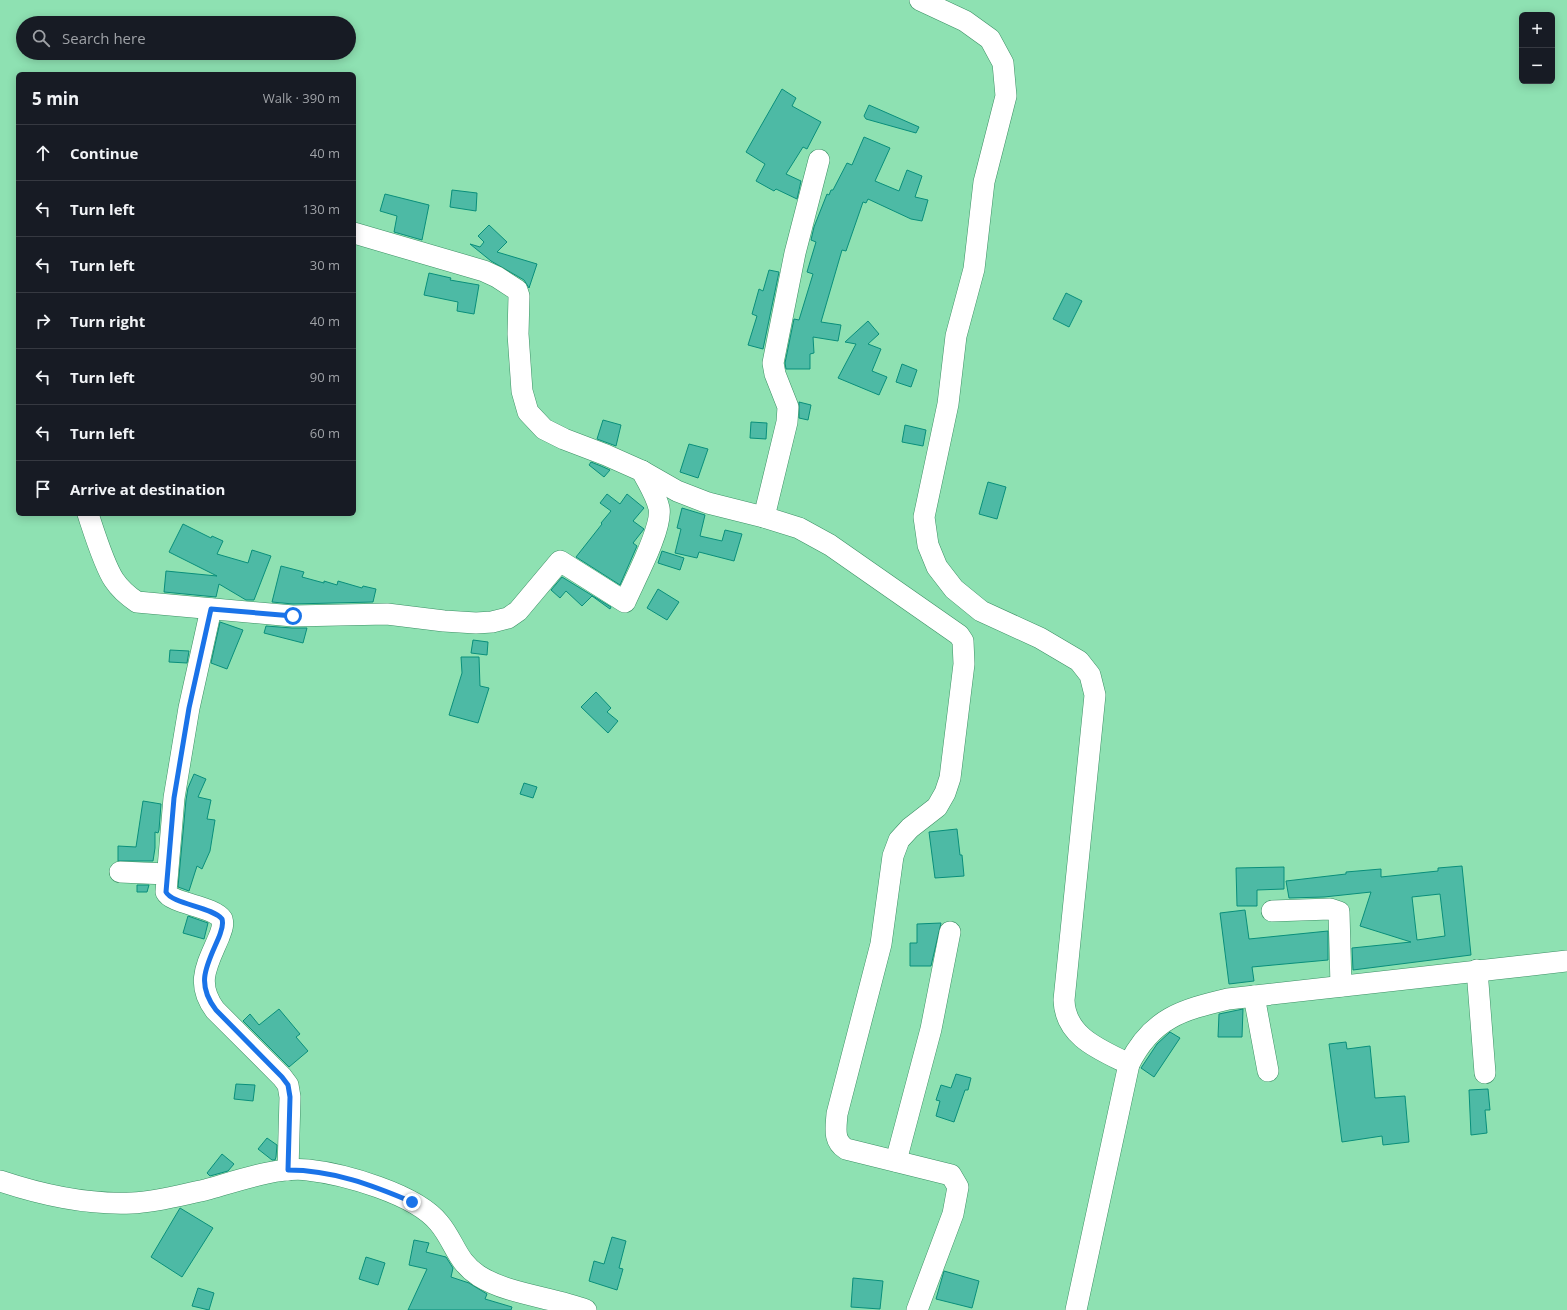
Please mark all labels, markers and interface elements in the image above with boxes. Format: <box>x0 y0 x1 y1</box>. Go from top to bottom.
map controls <box>1519 12 1555 84</box>
button: + <box>1519 12 1555 48</box>
search box <box>16 16 356 60</box>
icon: search <box>30 27 52 49</box>
text: Search here <box>62 28 146 48</box>
button: − <box>1519 48 1555 84</box>
text: 5 min <box>32 87 79 110</box>
text: Walk · 390 m <box>263 89 340 107</box>
icon: ahead <box>32 142 54 164</box>
text: Continue <box>70 143 138 163</box>
text: 40 m <box>310 144 340 162</box>
icon: left <box>32 198 54 220</box>
text: Turn left <box>70 199 135 219</box>
text: 130 m <box>302 200 340 218</box>
icon: left <box>32 254 54 276</box>
text: Turn left <box>70 255 135 275</box>
text: 30 m <box>310 256 340 274</box>
icon: right <box>32 310 54 332</box>
text: Turn right <box>70 311 145 331</box>
text: 40 m <box>310 312 340 330</box>
icon: left <box>32 366 54 388</box>
text: Turn left <box>70 367 135 387</box>
text: 90 m <box>310 368 340 386</box>
icon: left <box>32 422 54 444</box>
text: Turn left <box>70 423 135 443</box>
text: 60 m <box>310 424 340 442</box>
icon: arrive <box>32 478 54 500</box>
text: Arrive at destination <box>70 479 225 499</box>
route start <box>284 607 302 625</box>
route end <box>403 1193 421 1211</box>

